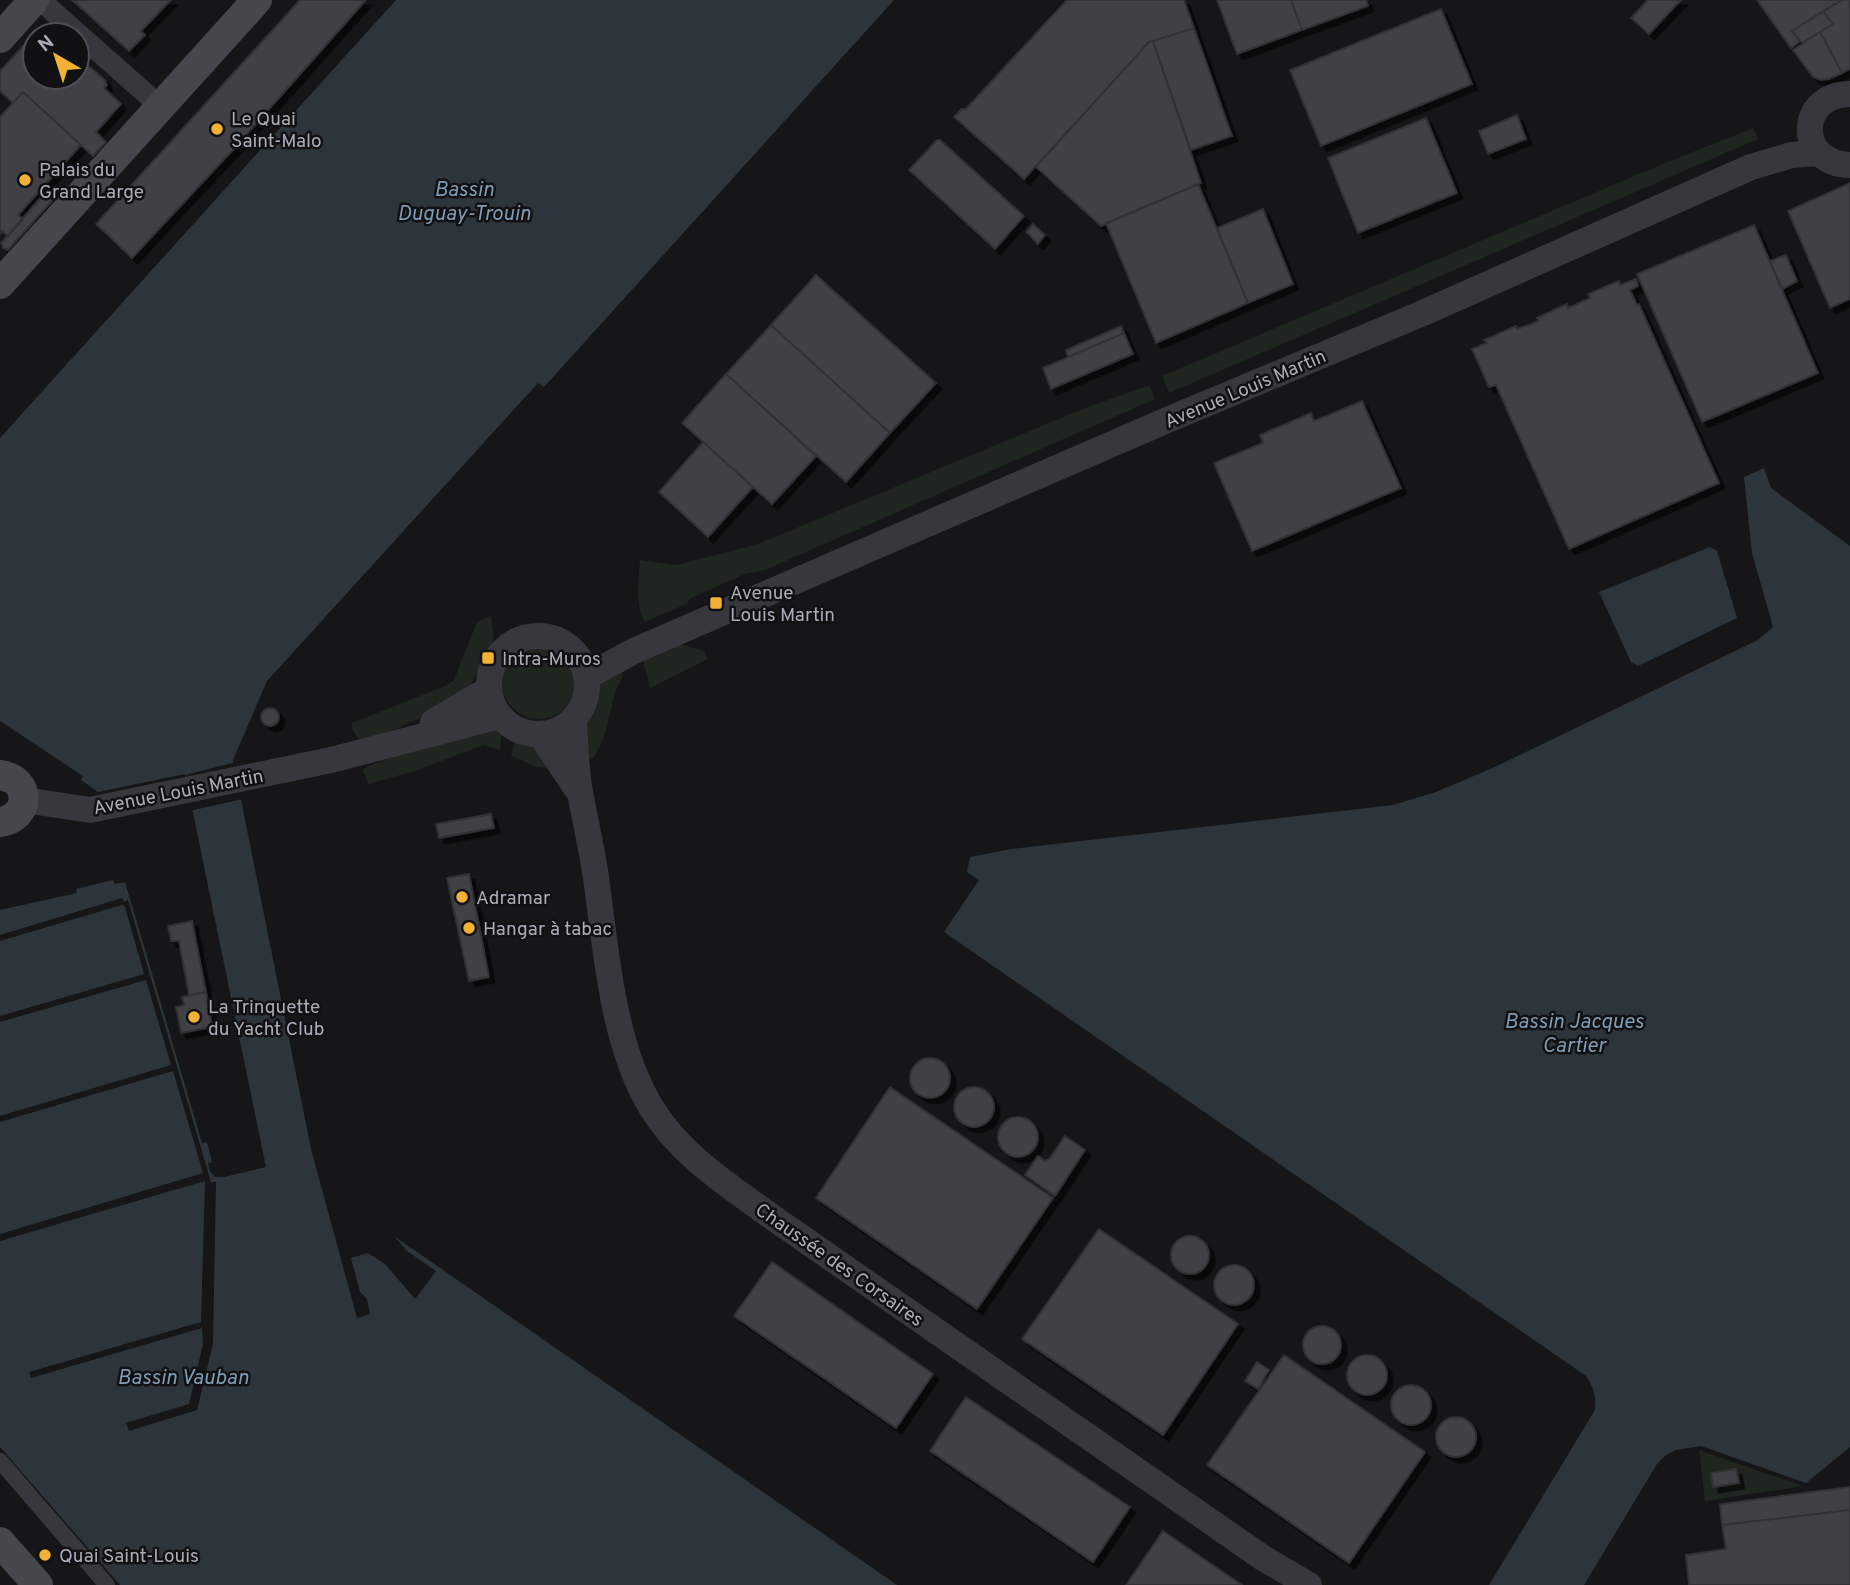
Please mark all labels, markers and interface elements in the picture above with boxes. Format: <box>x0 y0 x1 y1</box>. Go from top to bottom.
north arrow <box>21 21 91 91</box>
text: N <box>34 31 59 58</box>
place label: Le Quai Saint-Malo <box>231 108 322 154</box>
marker: Le Quai Saint-Malo <box>209 121 225 137</box>
place label: Palais du Grand Large <box>39 159 144 205</box>
marker: Palais du Grand Large <box>17 172 33 188</box>
water label: Bassin Duguay-Trouin <box>397 177 531 228</box>
street label: Avenue Louis Martin <box>1161 345 1330 435</box>
place label: Avenue Louis Martin <box>730 582 835 628</box>
marker: Avenue Louis Martin <box>708 595 724 611</box>
place label: Intra-Muros <box>502 648 601 672</box>
marker: Intra-Muros <box>480 650 496 666</box>
street label: Avenue Louis Martin <box>91 765 266 821</box>
place label: Adramar <box>476 887 551 911</box>
marker: Adramar <box>454 889 470 905</box>
place label: Hangar à tabac <box>483 918 612 942</box>
marker: Hangar à tabac <box>461 920 477 936</box>
place label: La Trinquette du Yacht Club <box>208 996 324 1042</box>
marker: La Trinquette du Yacht Club <box>186 1009 202 1025</box>
water label: Bassin Jacques Cartier <box>1504 1009 1644 1060</box>
street label: Chaussée des Corsaires <box>750 1198 928 1333</box>
water label: Bassin Vauban <box>117 1365 249 1392</box>
place label: Quai Saint-Louis <box>59 1545 199 1569</box>
marker: Quai Saint-Louis <box>37 1547 53 1563</box>

